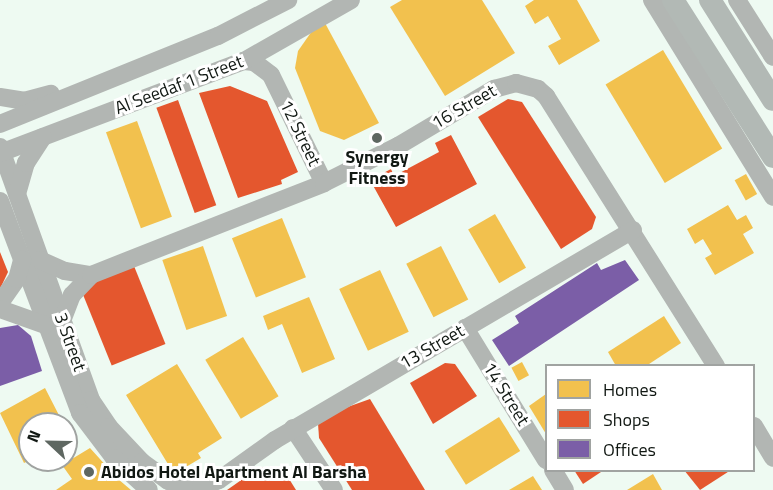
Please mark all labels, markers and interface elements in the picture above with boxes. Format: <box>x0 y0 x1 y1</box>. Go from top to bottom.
street label: Al Seedaf 1 Street <box>112 51 246 119</box>
street label: 16 Street <box>428 80 500 134</box>
street label: 12 Street <box>275 97 325 169</box>
marker: Synergy Fitness <box>370 131 384 145</box>
place label: Synergy Fitness <box>345 147 409 190</box>
street label: 3 Street <box>50 310 90 374</box>
street label: 13 Street <box>396 320 468 374</box>
street label: 14 Street <box>478 358 534 430</box>
legend <box>545 364 755 472</box>
text: Homes <box>603 376 657 403</box>
text: Shops <box>603 406 650 433</box>
north arrow <box>18 412 78 472</box>
text: N <box>20 426 46 446</box>
text: Offices <box>603 436 656 463</box>
place label: Abidos Hotel Apartment Al Barsha <box>101 461 366 483</box>
marker: Abidos Hotel Apartment Al Barsha <box>82 465 96 479</box>

